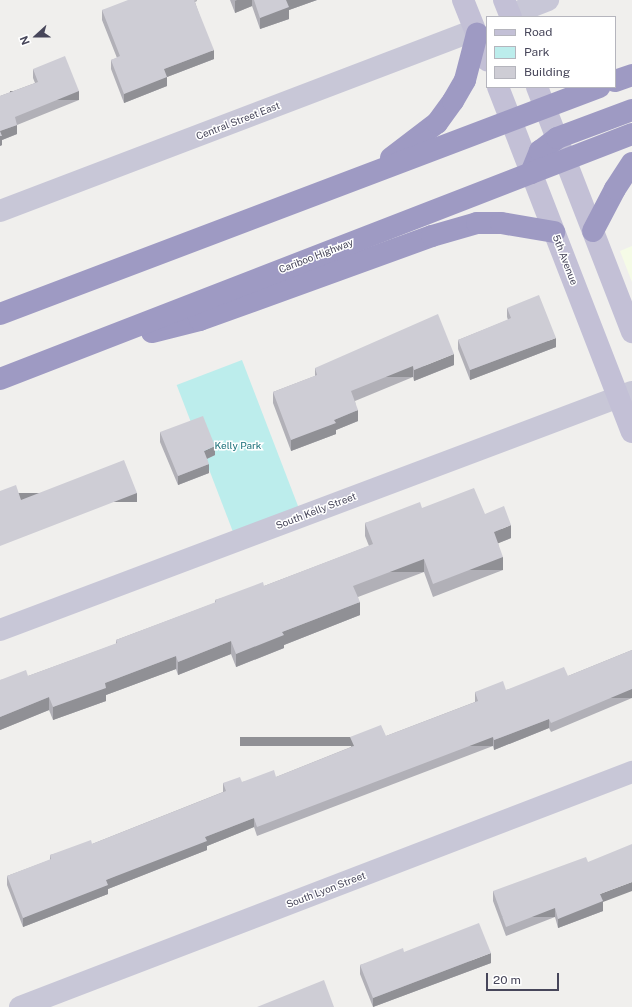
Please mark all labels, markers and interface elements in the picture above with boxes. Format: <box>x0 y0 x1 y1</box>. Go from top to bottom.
north arrow <box>16 16 56 56</box>
legend <box>486 16 616 88</box>
text: Road <box>524 25 552 39</box>
text: N <box>18 34 32 46</box>
text: Park <box>524 45 550 59</box>
text: Building <box>524 65 570 79</box>
street label: Central Street East <box>194 99 282 143</box>
street label: 5th Avenue <box>550 233 580 287</box>
street label: Cariboo Highway <box>277 236 355 276</box>
park label: Kelly Park <box>214 440 262 452</box>
street label: South Kelly Street <box>274 490 358 532</box>
street label: South Lyon Street <box>285 869 367 911</box>
scale bar <box>488 965 561 991</box>
text: 20 m <box>493 973 521 987</box>

